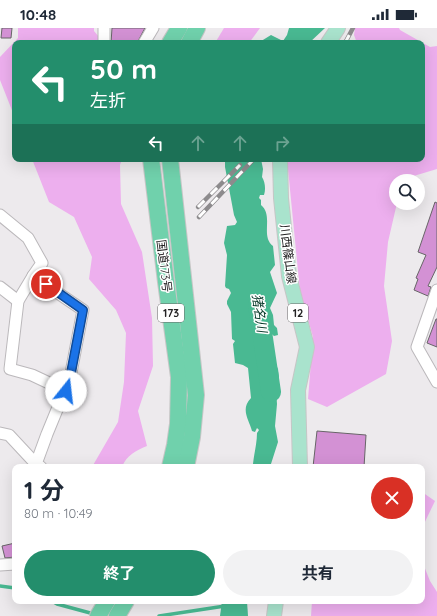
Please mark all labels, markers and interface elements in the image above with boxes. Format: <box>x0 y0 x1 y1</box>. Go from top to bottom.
text: 10:48 <box>20 5 56 24</box>
text: 50 m <box>90 51 157 86</box>
icon: left <box>24 56 76 108</box>
text: 左折 <box>90 89 126 112</box>
icon: left <box>145 132 167 154</box>
icon: ahead <box>187 132 209 154</box>
icon: ahead <box>229 132 251 154</box>
icon: right <box>271 132 293 154</box>
map controls <box>389 174 425 210</box>
button: search <box>389 174 425 210</box>
street label: 川西篠山線 <box>277 223 300 285</box>
street label: 国道173号 <box>154 239 175 293</box>
pin <box>29 267 63 301</box>
icon: arrive <box>35 273 57 295</box>
water label: 猪名川 <box>249 293 271 335</box>
road number: 173 <box>158 304 184 322</box>
road number: 12 <box>288 304 308 322</box>
position arrow <box>45 370 87 412</box>
text: 1 分 <box>24 475 64 505</box>
button: close <box>371 477 413 519</box>
text: 80 m · 10:49 <box>24 505 93 521</box>
button: 終了 <box>24 550 215 596</box>
button: 共有 <box>223 550 413 596</box>

